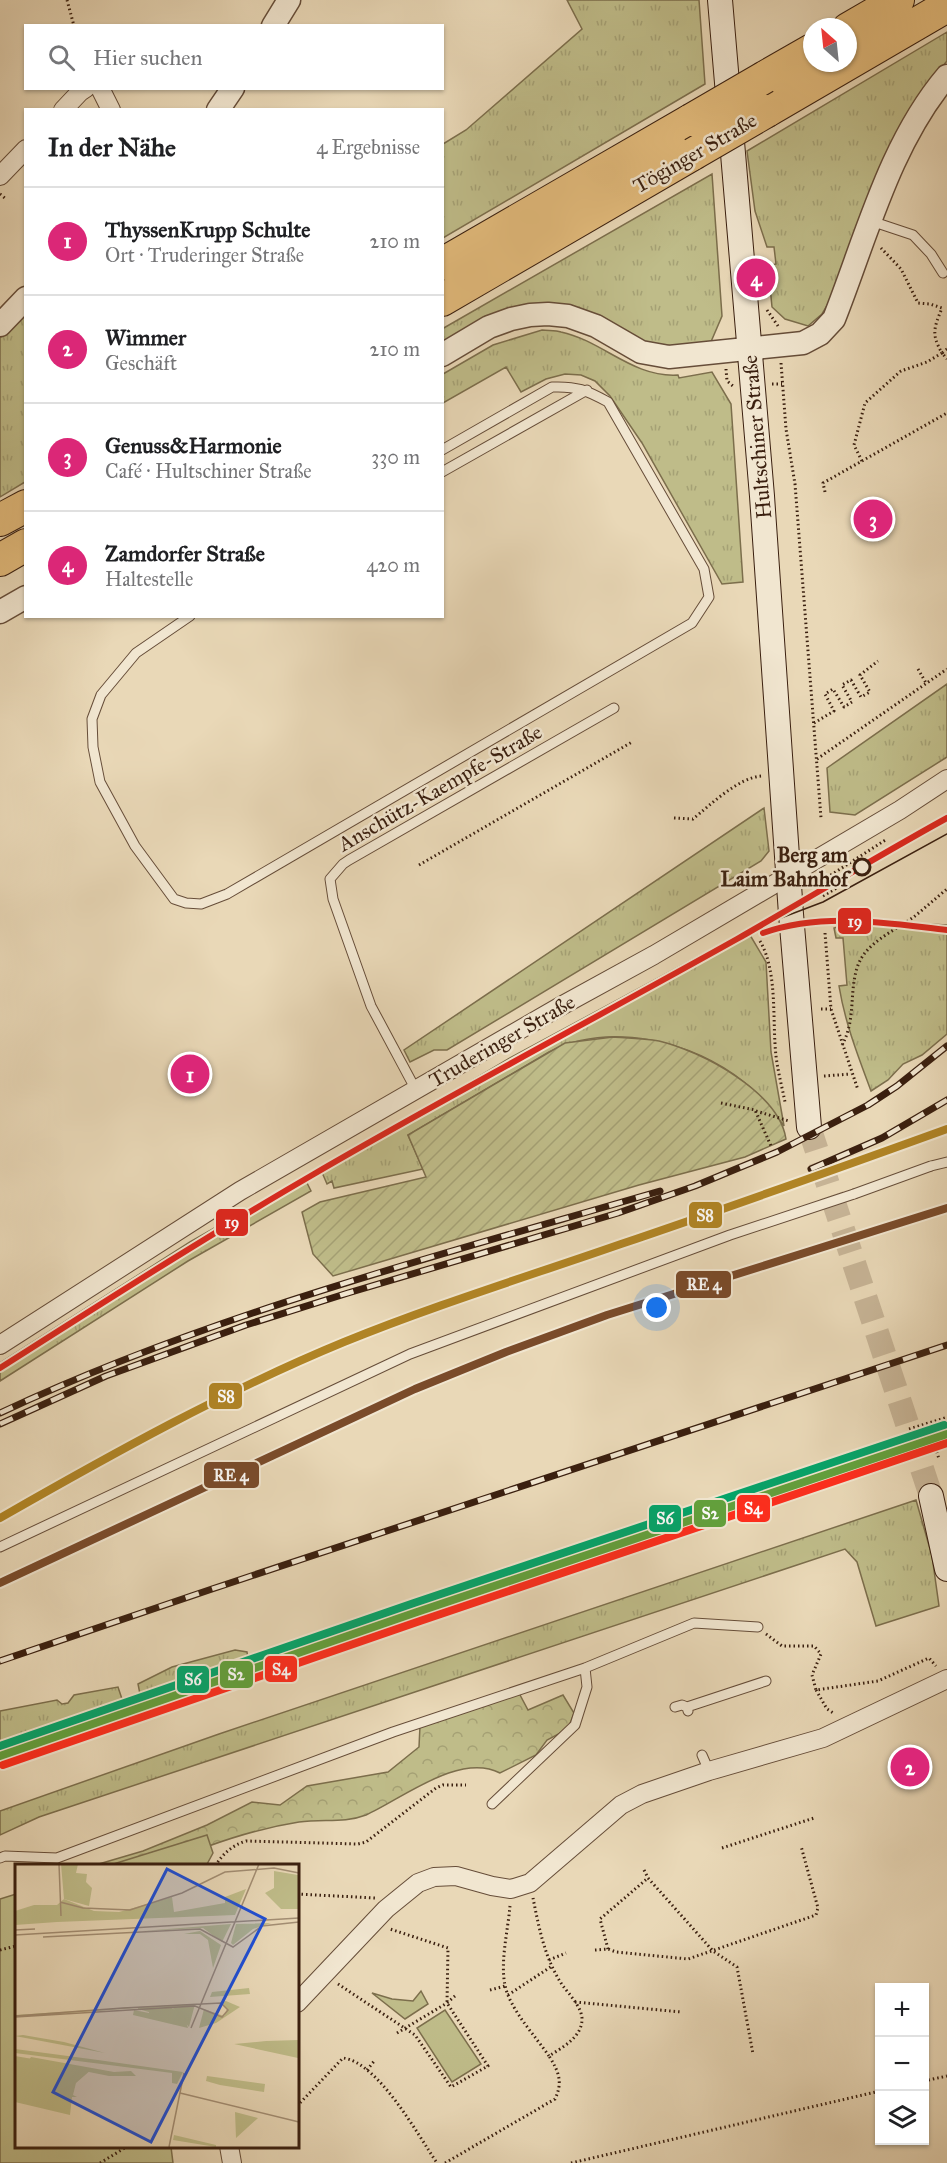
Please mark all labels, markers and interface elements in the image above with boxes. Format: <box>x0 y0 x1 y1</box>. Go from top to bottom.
north arrow <box>803 18 857 72</box>
search box <box>24 24 444 90</box>
icon: search <box>45 41 78 74</box>
text: Hier suchen <box>93 44 202 71</box>
street label: Töginger Straße <box>629 107 762 199</box>
text: In der Nähe <box>48 131 176 163</box>
text: 4 Ergebnisse <box>316 135 420 159</box>
text: ThyssenKrupp Schulte <box>105 216 310 243</box>
text: 1 <box>64 229 71 253</box>
text: 210 m <box>370 229 420 253</box>
text: Ort · Truderinger Straße <box>105 243 304 267</box>
pin: 4 <box>736 256 776 300</box>
text: Wimmer <box>105 324 186 351</box>
text: 2 <box>63 337 72 361</box>
text: 210 m <box>370 337 420 361</box>
text: Geschäft <box>105 351 177 375</box>
street label: Hultschiner Straße <box>737 354 777 520</box>
text: Genuss&Harmonie <box>105 432 282 459</box>
text: 3 <box>64 445 72 469</box>
text: 330 m <box>371 445 420 469</box>
text: Café · Hultschiner Straße <box>105 459 312 483</box>
pin: 3 <box>854 496 892 542</box>
text: Zamdorfer Straße <box>105 540 265 567</box>
text: 4 <box>62 553 73 577</box>
text: 420 m <box>366 553 420 577</box>
text: Haltestelle <box>105 567 193 591</box>
street label: Anschütz-Kaempfe-Straße <box>332 719 547 858</box>
place label: Berg am Laim Bahnhof <box>721 842 852 892</box>
marker: Berg am Laim Bahnhof <box>853 858 871 876</box>
line badge: 19 <box>837 907 872 935</box>
text: 19 <box>848 912 862 932</box>
street label: Truderinger Straße <box>424 989 580 1093</box>
pin: 1 <box>170 1052 210 1096</box>
line badge: S8 <box>688 1201 723 1229</box>
text: S8 <box>696 1206 714 1225</box>
line badge: 19 <box>215 1208 249 1237</box>
text: 19 <box>225 1213 239 1233</box>
line badge: RE 4 <box>675 1270 732 1299</box>
text: RE 4 <box>686 1275 723 1295</box>
your location <box>642 1293 671 1322</box>
line badge: S8 <box>208 1382 243 1410</box>
text: S8 <box>217 1387 235 1406</box>
line badge: RE 4 <box>203 1461 260 1489</box>
text: RE 4 <box>213 1466 250 1486</box>
line badge: S4 <box>736 1494 771 1523</box>
line badge: S2 <box>693 1499 727 1528</box>
text: S4 <box>744 1499 763 1519</box>
line badge: S6 <box>648 1504 682 1533</box>
text: S2 <box>701 1504 720 1523</box>
text: S6 <box>656 1509 675 1528</box>
line badge: S4 <box>264 1655 298 1683</box>
line badge: S2 <box>219 1660 254 1689</box>
text: S4 <box>272 1660 291 1680</box>
line badge: S6 <box>176 1665 210 1694</box>
text: S2 <box>227 1665 246 1684</box>
text: S6 <box>184 1670 203 1689</box>
pin: 2 <box>890 1744 930 1790</box>
inset map <box>15 1864 298 2148</box>
map controls <box>875 1983 929 2145</box>
button: + <box>875 1983 929 2037</box>
button: − <box>875 2037 929 2091</box>
button: layers <box>875 2091 929 2145</box>

